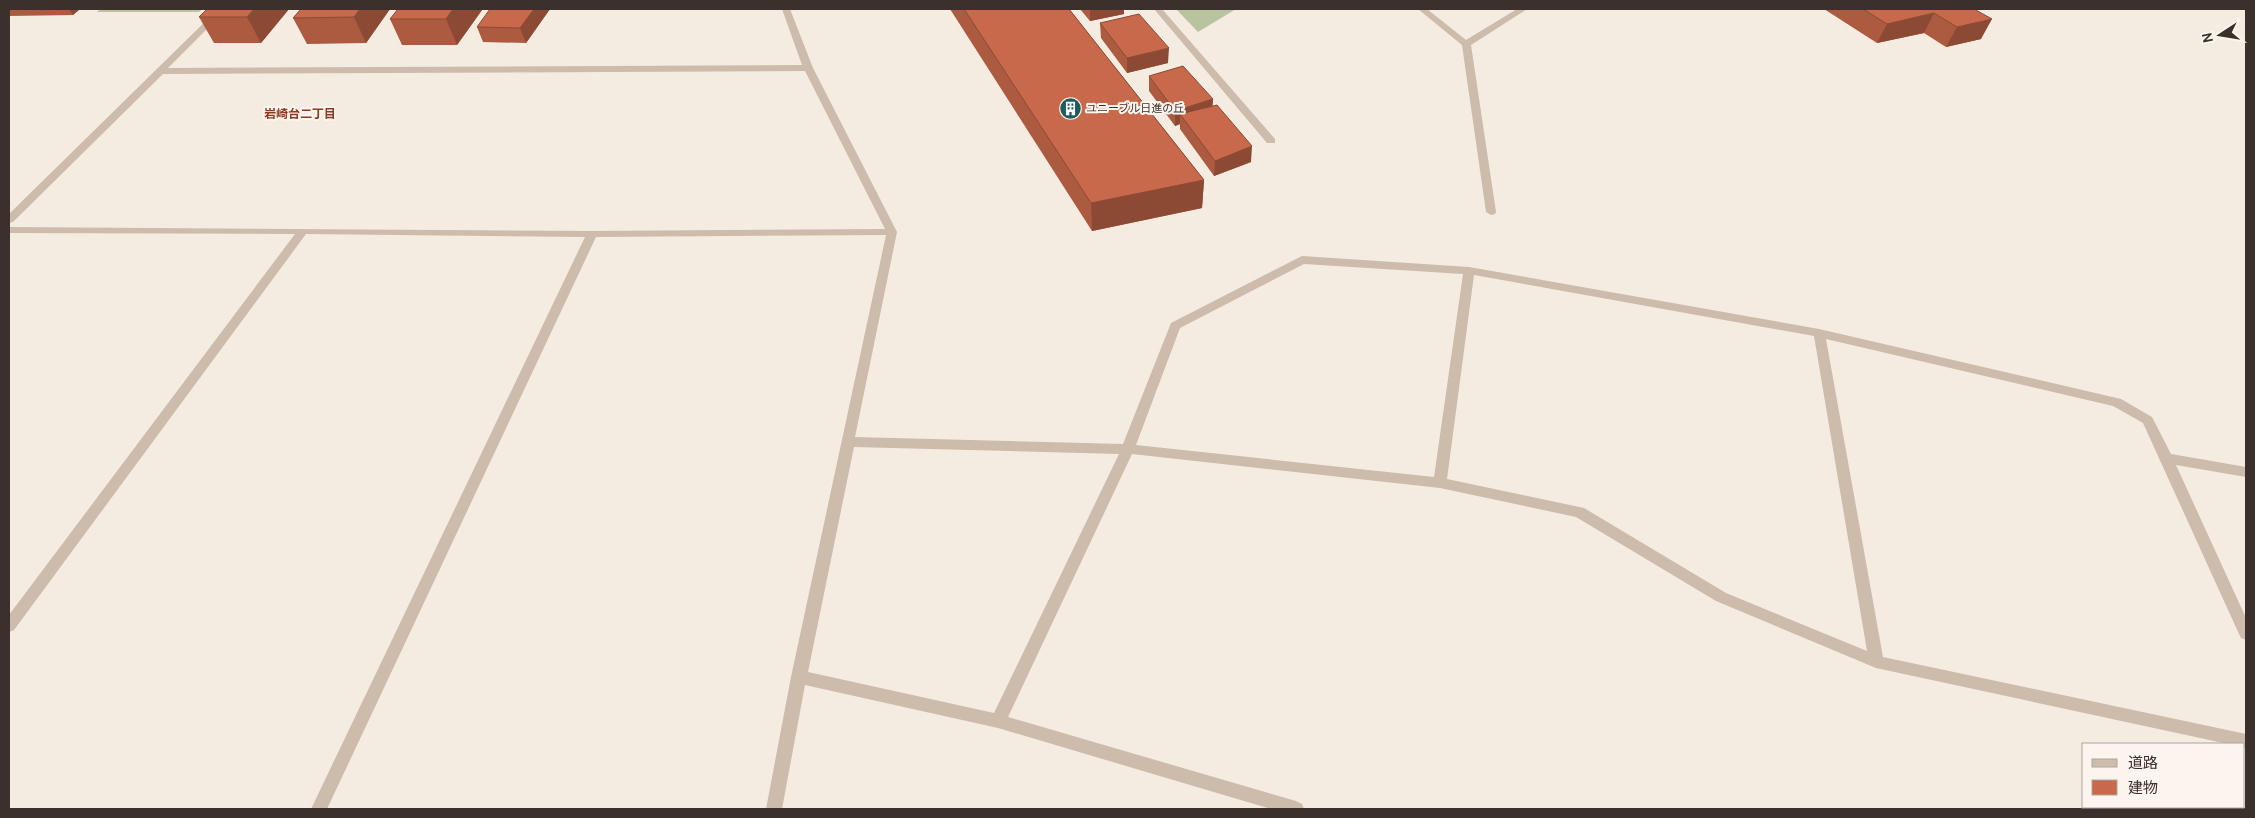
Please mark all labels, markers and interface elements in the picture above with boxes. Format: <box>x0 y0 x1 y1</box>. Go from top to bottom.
north arrow <box>2195 10 2245 60</box>
text: N <box>2197 31 2217 44</box>
building icon: ユニーブル日進の丘 <box>1058 96 1082 120</box>
place label: ユニーブル日進の丘 <box>1086 101 1184 115</box>
district label: 岩崎台二丁目 <box>264 106 336 121</box>
legend <box>2082 743 2245 808</box>
text: 道路 <box>2128 754 2158 772</box>
text: 建物 <box>2128 779 2158 797</box>

